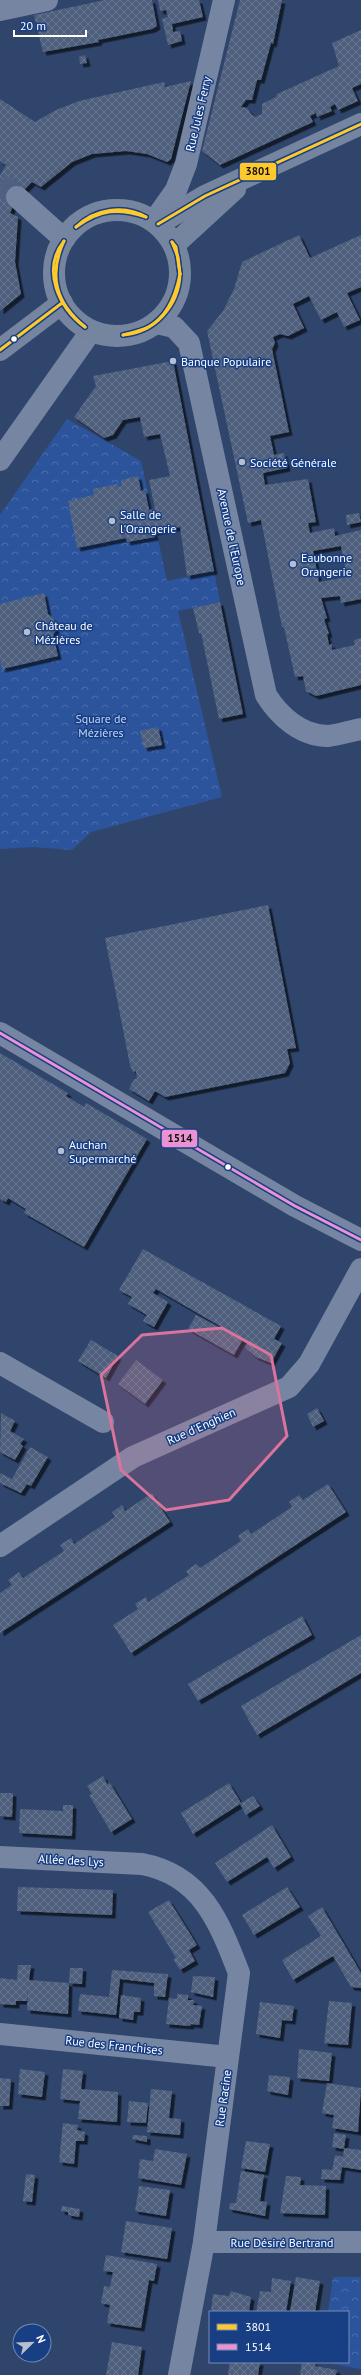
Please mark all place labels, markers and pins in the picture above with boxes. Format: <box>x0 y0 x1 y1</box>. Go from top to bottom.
unlabelled marker <box>9 334 19 344</box>
place label: Banque Populaire <box>181 354 271 369</box>
marker: Banque Populaire <box>168 356 178 366</box>
place label: Société Générale <box>250 455 337 470</box>
marker: Société Générale <box>237 457 247 467</box>
place label: Salle de l'Orangerie <box>120 507 176 536</box>
marker: Salle de l'Orangerie <box>107 516 117 526</box>
place label: Eaubonne Orangerie <box>301 550 352 579</box>
marker: Eaubonne Orangerie <box>288 559 298 569</box>
place label: Château de Mézières <box>35 618 93 647</box>
marker: Château de Mézières <box>22 627 32 637</box>
place label: Auchan Supermarché <box>69 1137 136 1166</box>
marker: Auchan Supermarché <box>56 1146 66 1156</box>
unlabelled marker <box>223 1162 233 1172</box>

